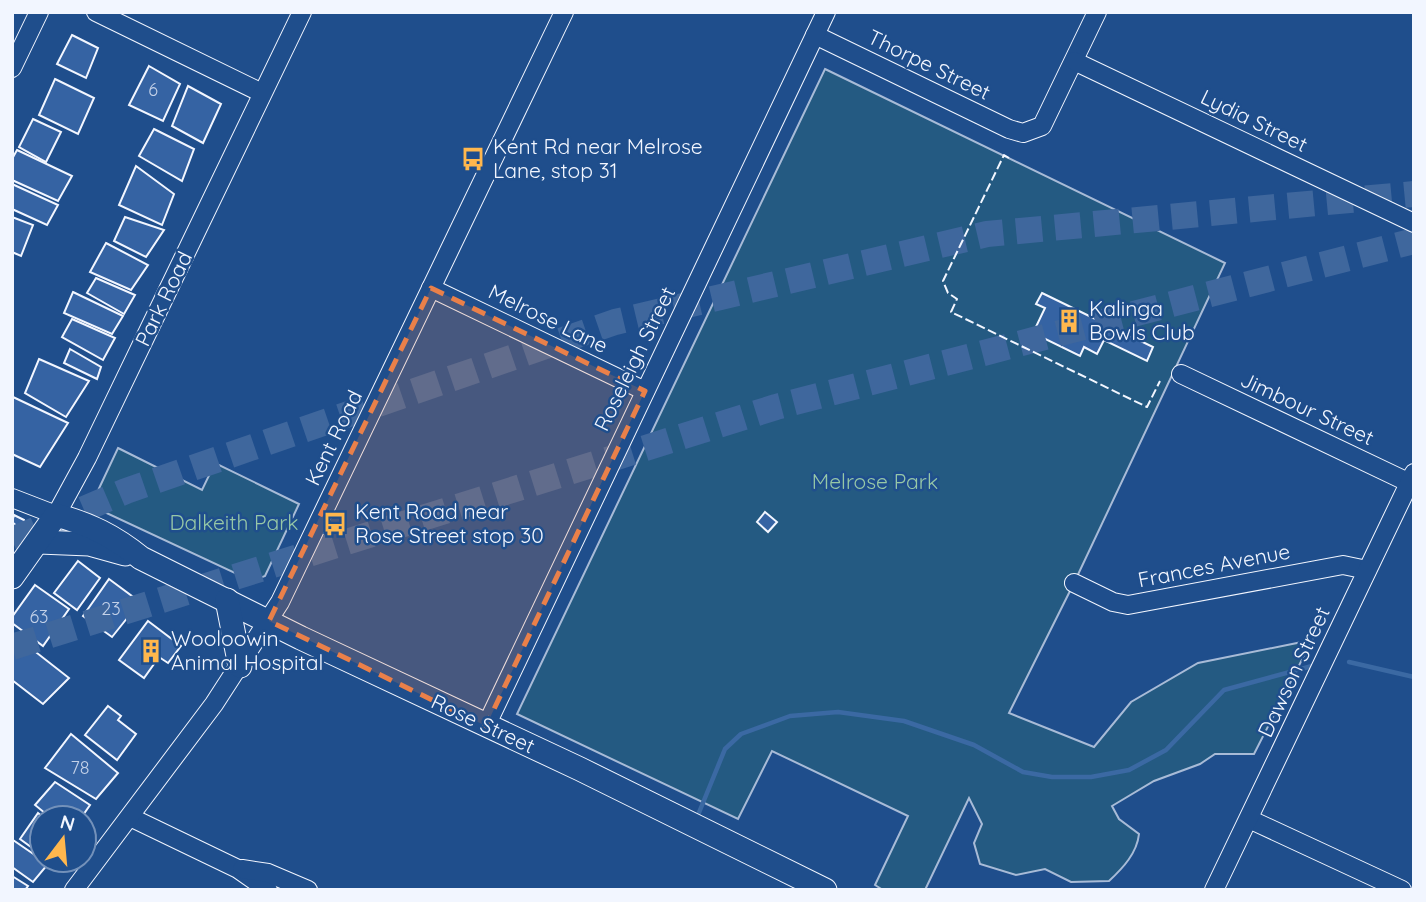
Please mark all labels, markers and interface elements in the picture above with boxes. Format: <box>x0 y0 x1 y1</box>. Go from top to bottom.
street label: Thorpe Street <box>864 23 995 105</box>
house number: 6 <box>148 78 158 101</box>
street label: Lydia Street <box>1197 83 1312 157</box>
place label: Kent Rd near Melrose Lane, stop 31 <box>493 133 703 183</box>
bus stop icon: Kent Rd near Melrose Lane, stop 31 <box>459 145 487 173</box>
street label: Park Road <box>129 247 197 350</box>
street label: Melrose Lane <box>484 278 612 358</box>
street label: Roseleigh Street <box>588 282 680 435</box>
place label: Kalinga Bowls Club <box>1089 295 1195 345</box>
building icon: Kalinga Bowls Club <box>1055 307 1083 335</box>
street label: Jimbour Street <box>1237 366 1378 450</box>
street label: Kent Road <box>299 386 367 489</box>
park label: Melrose Park <box>812 468 938 494</box>
place label: Kent Road near Rose Street stop 30 <box>355 498 544 548</box>
park label: Dalkeith Park <box>169 509 299 535</box>
bus stop icon: Kent Road near Rose Street stop 30 <box>321 510 349 538</box>
street label: Frances Avenue <box>1135 538 1292 593</box>
house number: 23 <box>101 597 121 620</box>
street label: Dawson Street <box>1251 602 1335 741</box>
house number: 63 <box>29 605 49 628</box>
place label: Wooloowin Animal Hospital <box>171 625 323 675</box>
building icon: Wooloowin Animal Hospital <box>137 637 165 665</box>
street label: Rose Street <box>427 688 539 758</box>
house number: 78 <box>71 756 89 779</box>
north arrow <box>28 804 98 874</box>
text: N <box>58 809 78 836</box>

